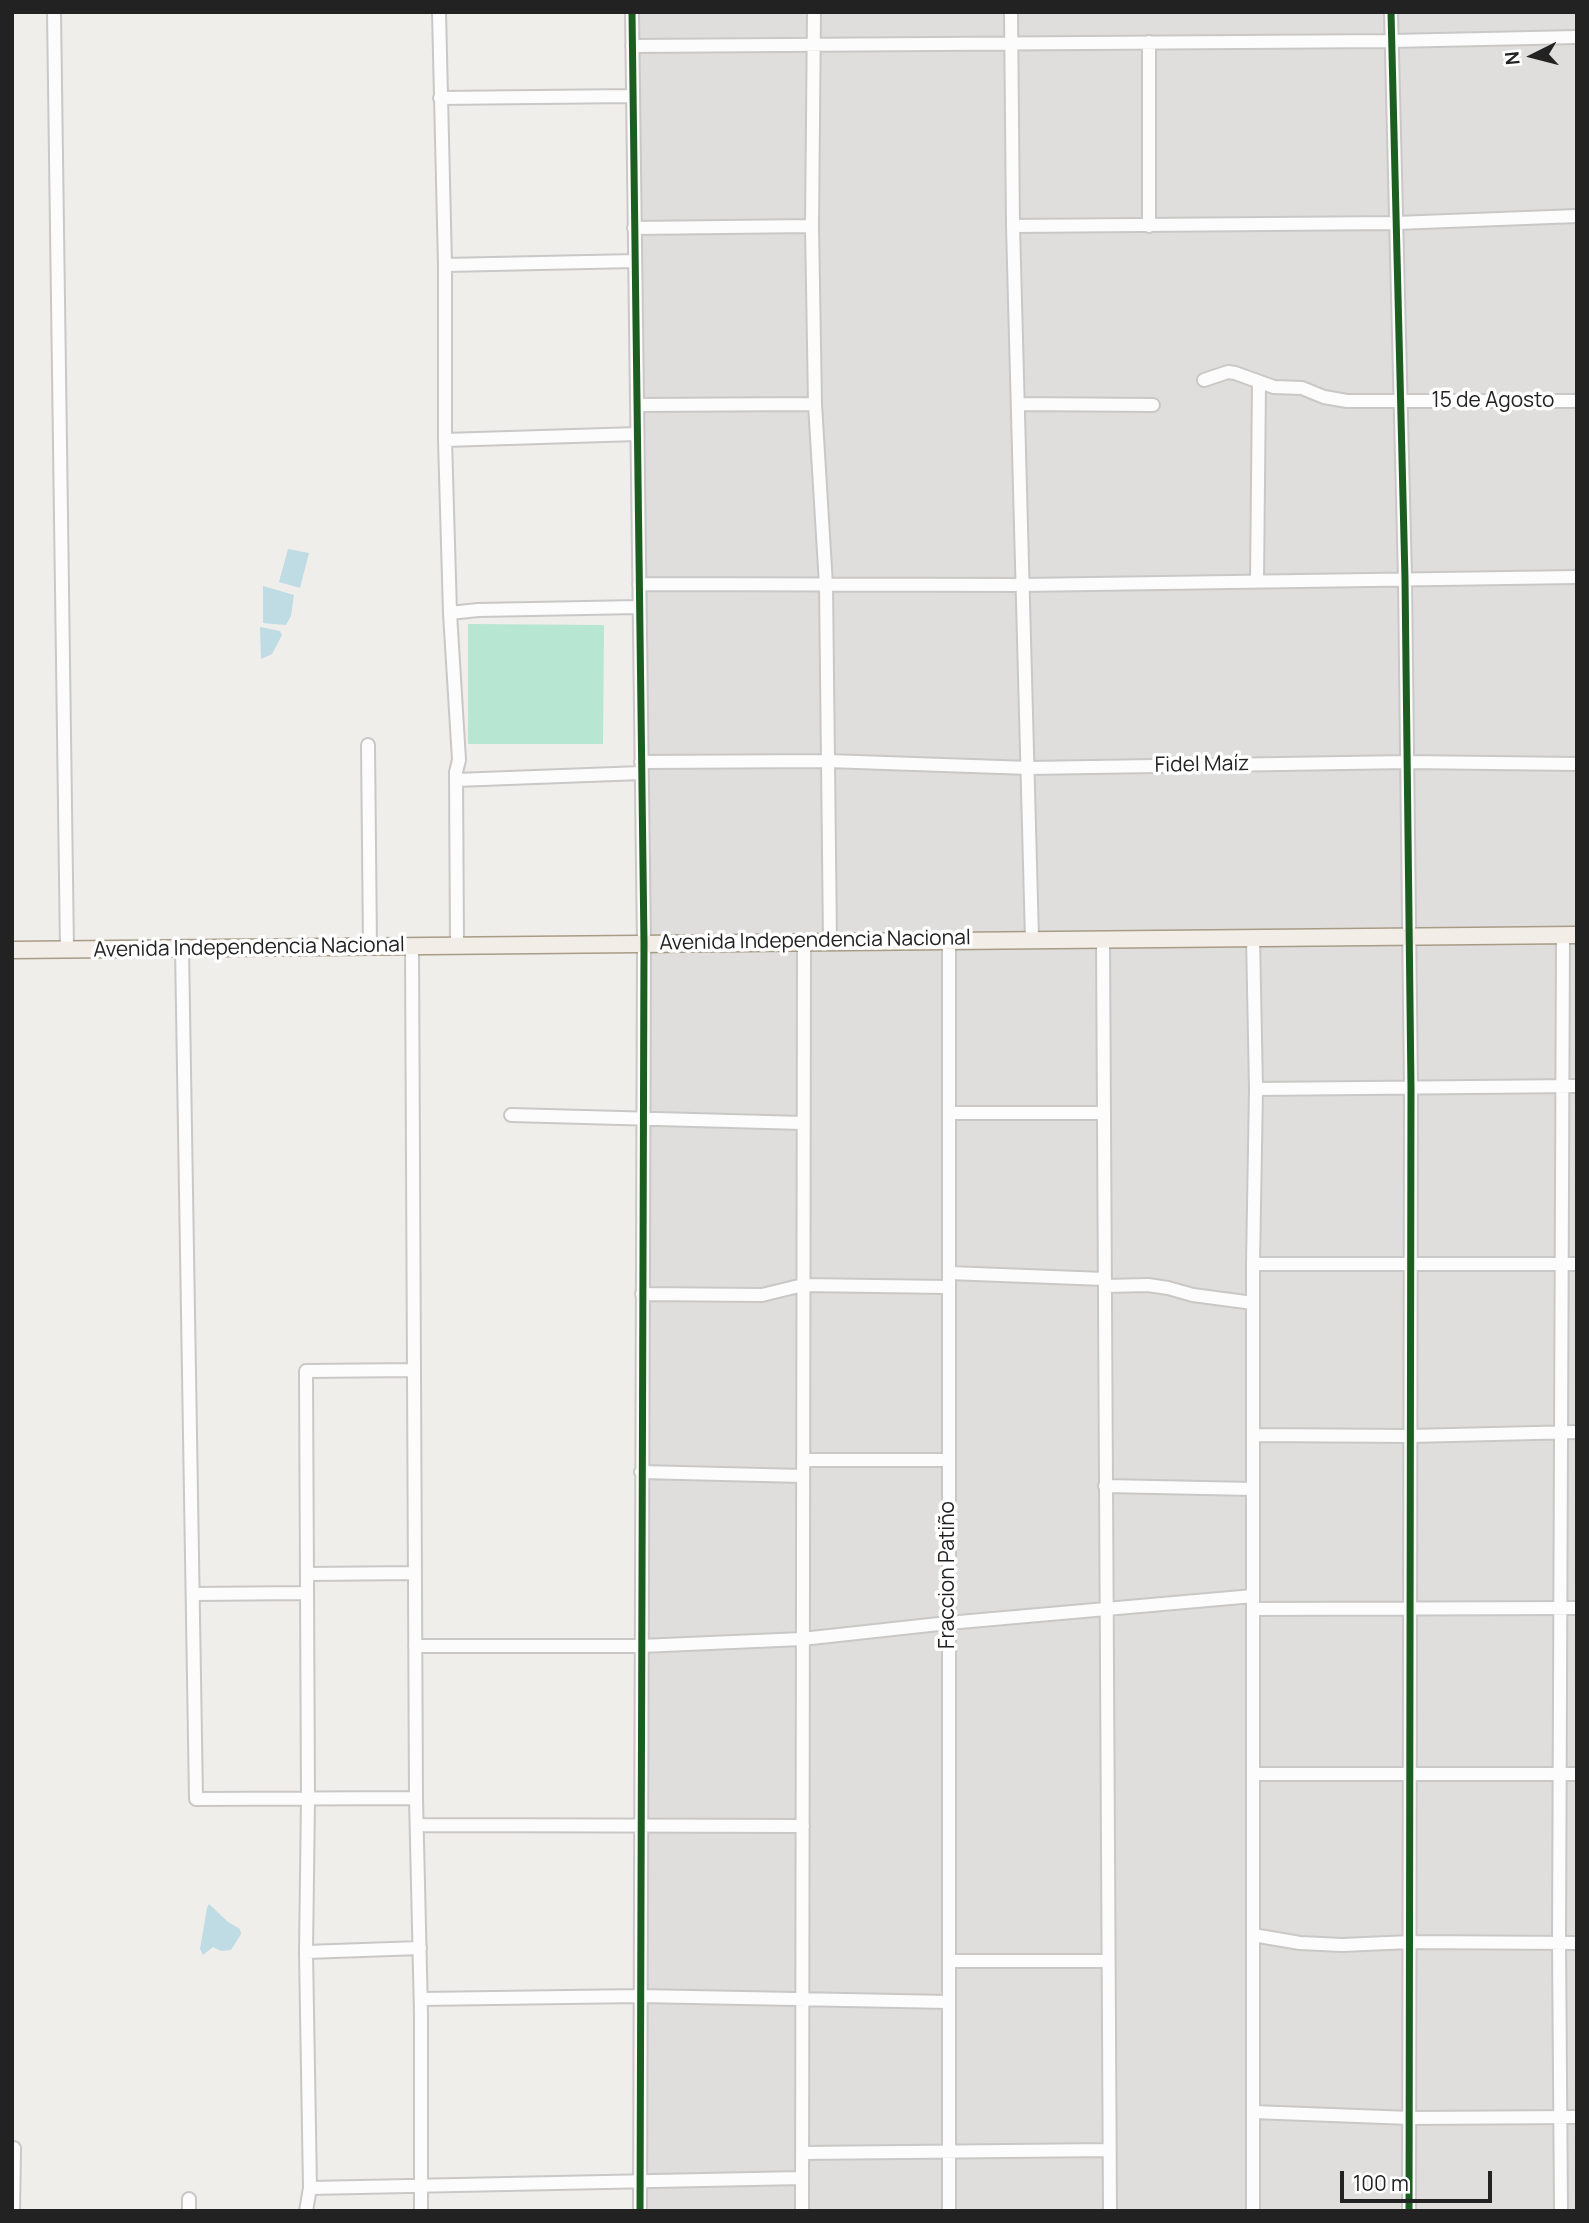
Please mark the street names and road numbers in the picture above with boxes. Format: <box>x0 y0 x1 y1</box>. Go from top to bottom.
street label: 15 de Agosto <box>1432 388 1554 414</box>
street label: Fidel Maíz <box>1154 752 1250 778</box>
street label: Avenida Independencia Nacional <box>659 926 971 956</box>
street label: Avenida Independencia Nacional <box>93 933 405 963</box>
street label: Fraccion Patiño <box>935 1501 961 1649</box>

